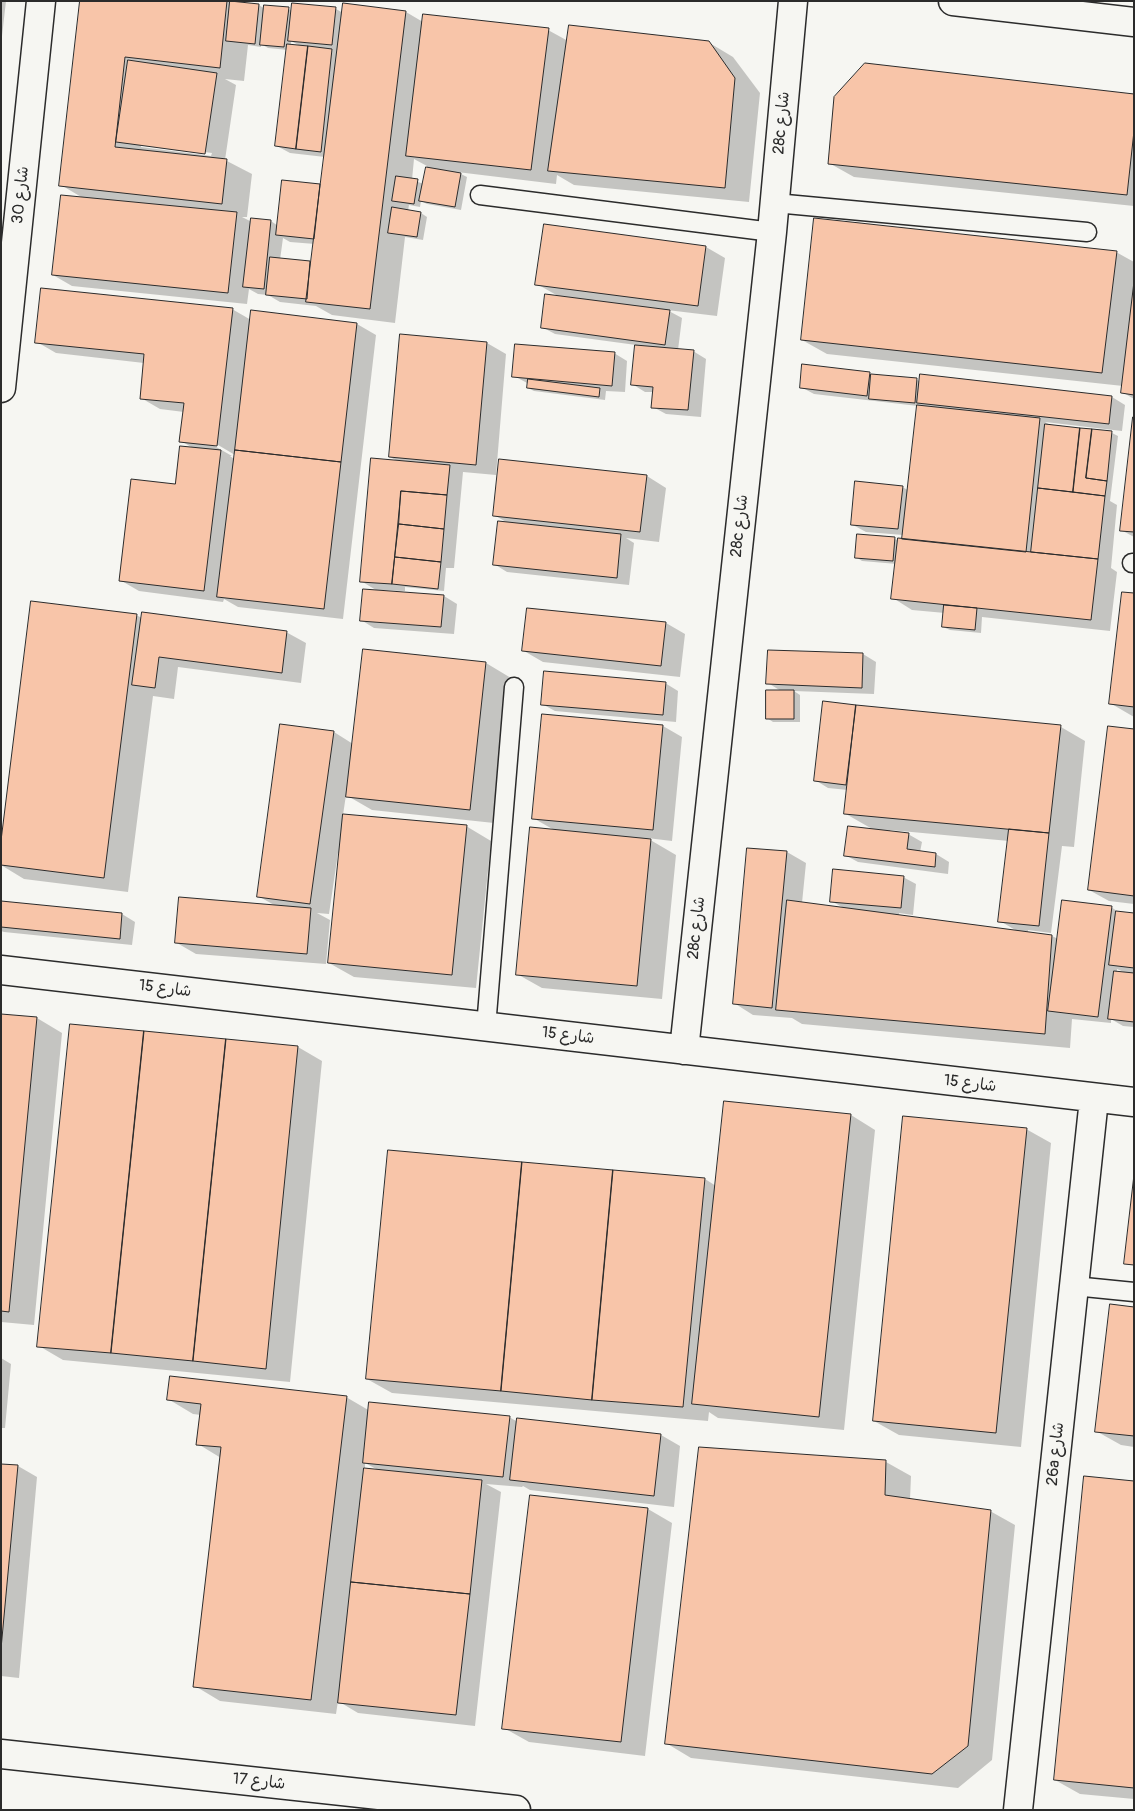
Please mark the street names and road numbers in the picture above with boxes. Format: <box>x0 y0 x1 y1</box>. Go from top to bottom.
street label: 28c شارع <box>770 91 794 155</box>
street label: شارع 30 <box>8 165 34 225</box>
street label: 28c شارع <box>727 494 753 558</box>
street label: 28c شارع <box>684 896 710 960</box>
street label: شارع 15 <box>138 976 192 1002</box>
street label: شارع 15 <box>541 1023 595 1049</box>
street label: شارع 15 <box>943 1071 997 1097</box>
street label: 26a شارع <box>1043 1421 1069 1487</box>
street label: شارع 17 <box>232 1770 286 1794</box>

